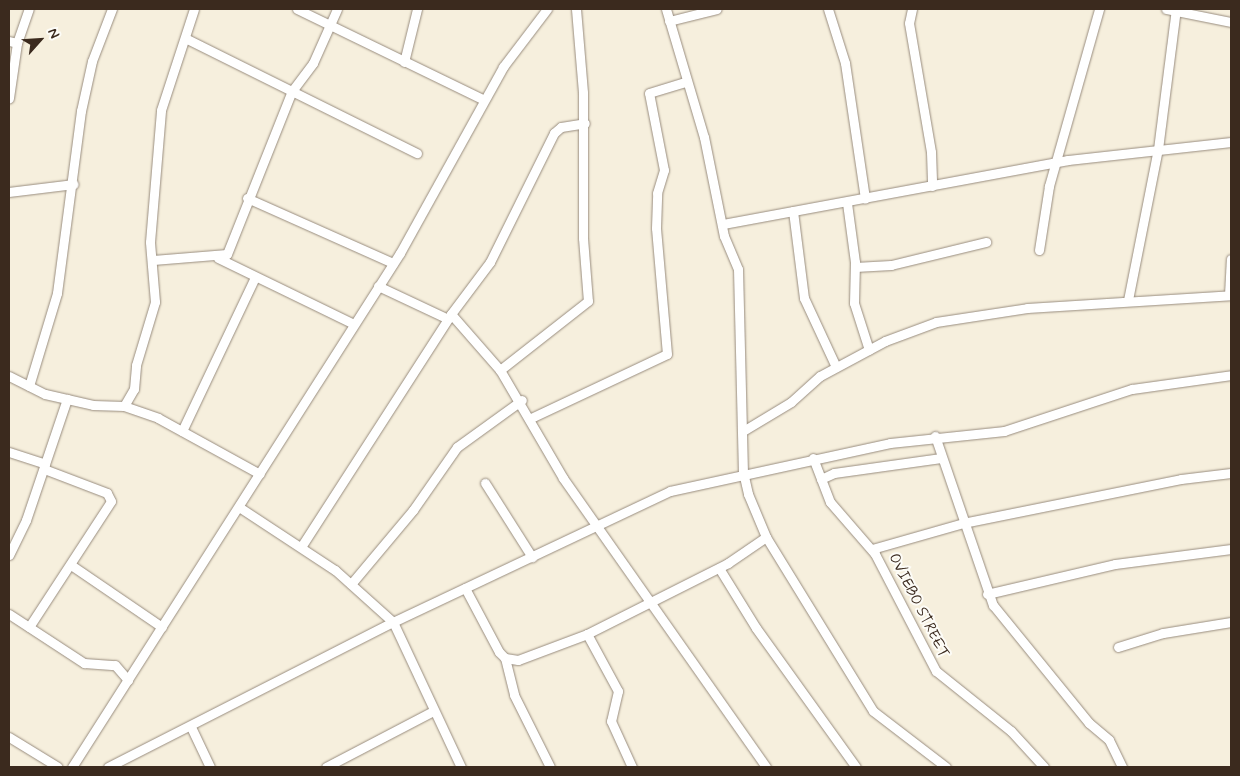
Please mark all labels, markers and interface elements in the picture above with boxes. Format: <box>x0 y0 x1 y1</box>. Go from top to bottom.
north arrow <box>15 15 65 65</box>
text: N <box>43 25 64 42</box>
street label: OVIEBO STREET <box>883 550 953 662</box>

